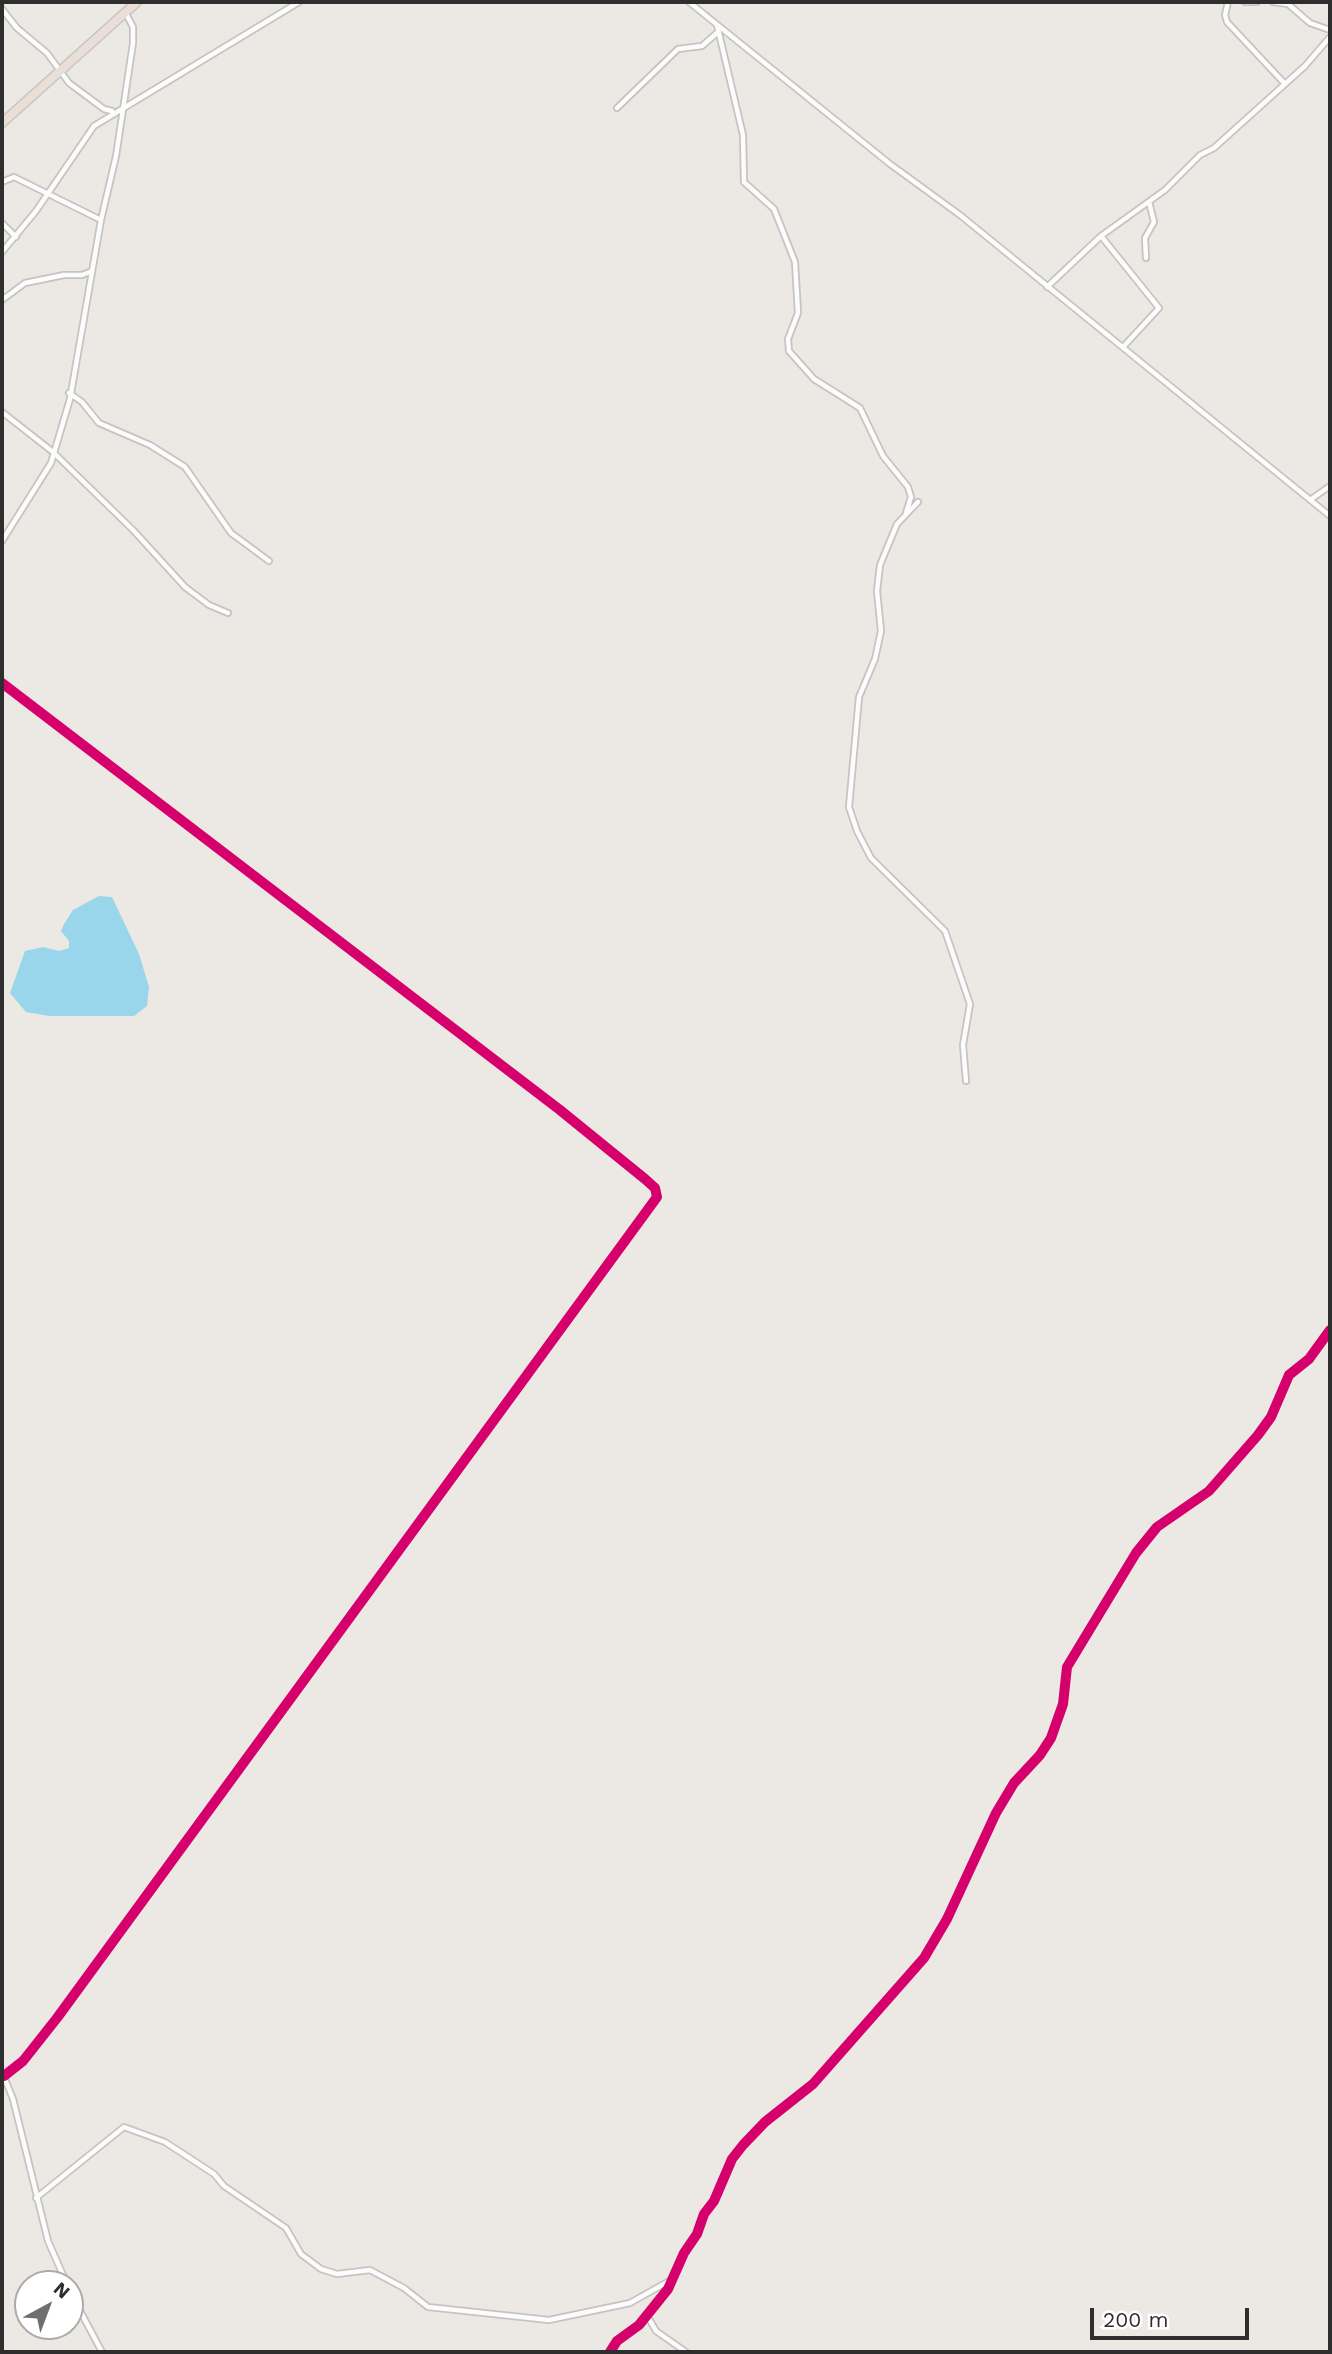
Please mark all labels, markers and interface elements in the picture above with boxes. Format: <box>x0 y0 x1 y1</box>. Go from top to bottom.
north arrow <box>14 2270 84 2340</box>
text: N <box>49 2277 75 2304</box>
scale bar <box>1094 2294 1253 2338</box>
text: 200 m <box>1103 2307 1169 2332</box>

